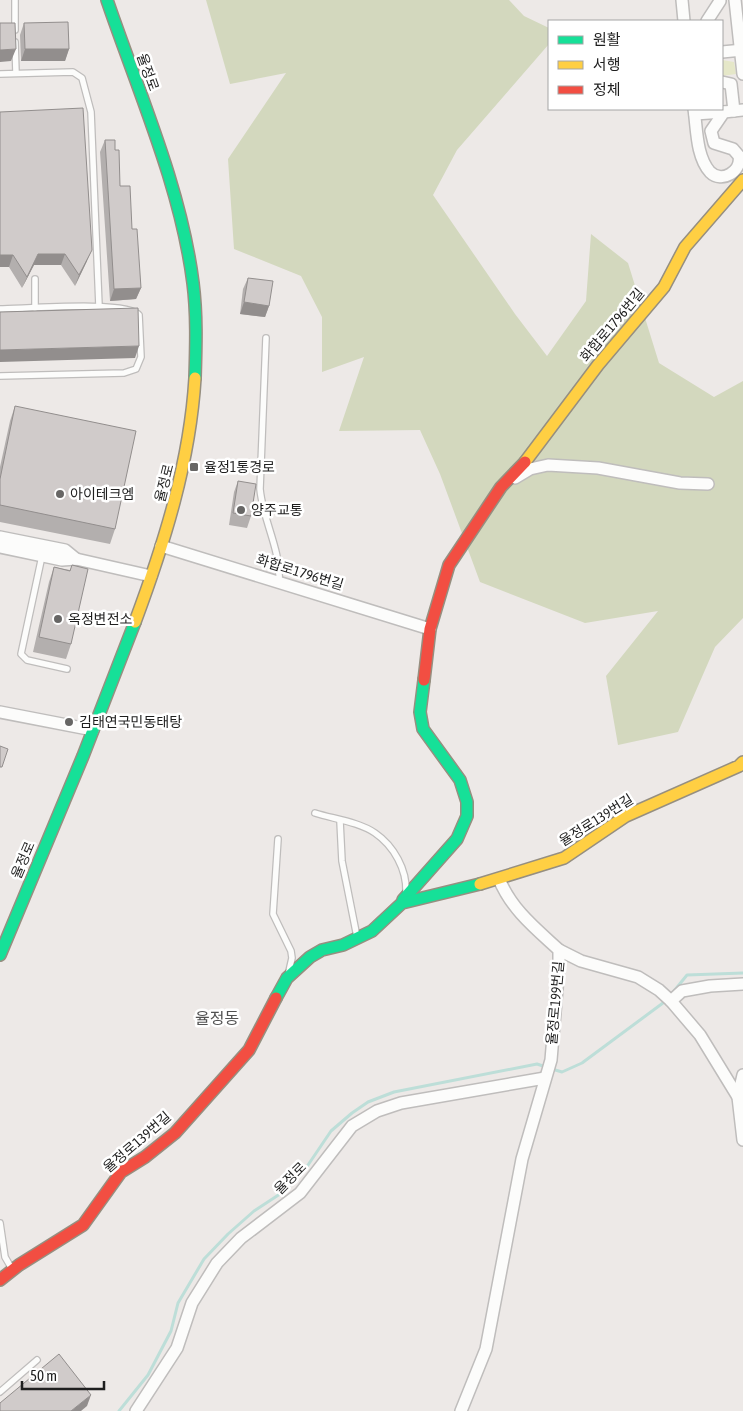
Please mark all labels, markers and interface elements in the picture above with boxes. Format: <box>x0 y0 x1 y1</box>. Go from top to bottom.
legend <box>548 20 723 110</box>
text: 원활 <box>593 31 621 48</box>
street label: 율정로 <box>134 51 162 93</box>
text: 서행 <box>593 56 621 73</box>
text: 정체 <box>593 81 621 98</box>
street label: 화합로1796번길 <box>577 285 647 365</box>
place label: 율정1통경로 <box>204 459 275 475</box>
marker: 율정1통경로 <box>188 461 200 473</box>
street label: 율정로 <box>152 462 176 504</box>
place label: 아이테크엠 <box>70 486 134 502</box>
marker: 아이테크엠 <box>54 488 66 500</box>
place label: 양주교통 <box>251 502 303 518</box>
marker: 양주교통 <box>235 504 247 516</box>
street label: 화합로1796번길 <box>254 551 346 593</box>
place label: 옥정변전소 <box>68 611 133 627</box>
marker: 옥정변전소 <box>52 613 64 625</box>
place label: 김태연국민동태탕 <box>79 714 182 730</box>
marker: 김태연국민동태탕 <box>63 716 75 728</box>
street label: 율정로139번길 <box>556 791 636 849</box>
street label: 율정로 <box>8 839 38 881</box>
street label: 율정로199번길 <box>543 960 567 1046</box>
district label: 율정동 <box>195 1009 239 1027</box>
street label: 율정로139번길 <box>100 1108 174 1176</box>
street label: 율정로 <box>271 1159 309 1197</box>
scale bar <box>22 1358 105 1390</box>
text: 50 m <box>30 1367 57 1384</box>

